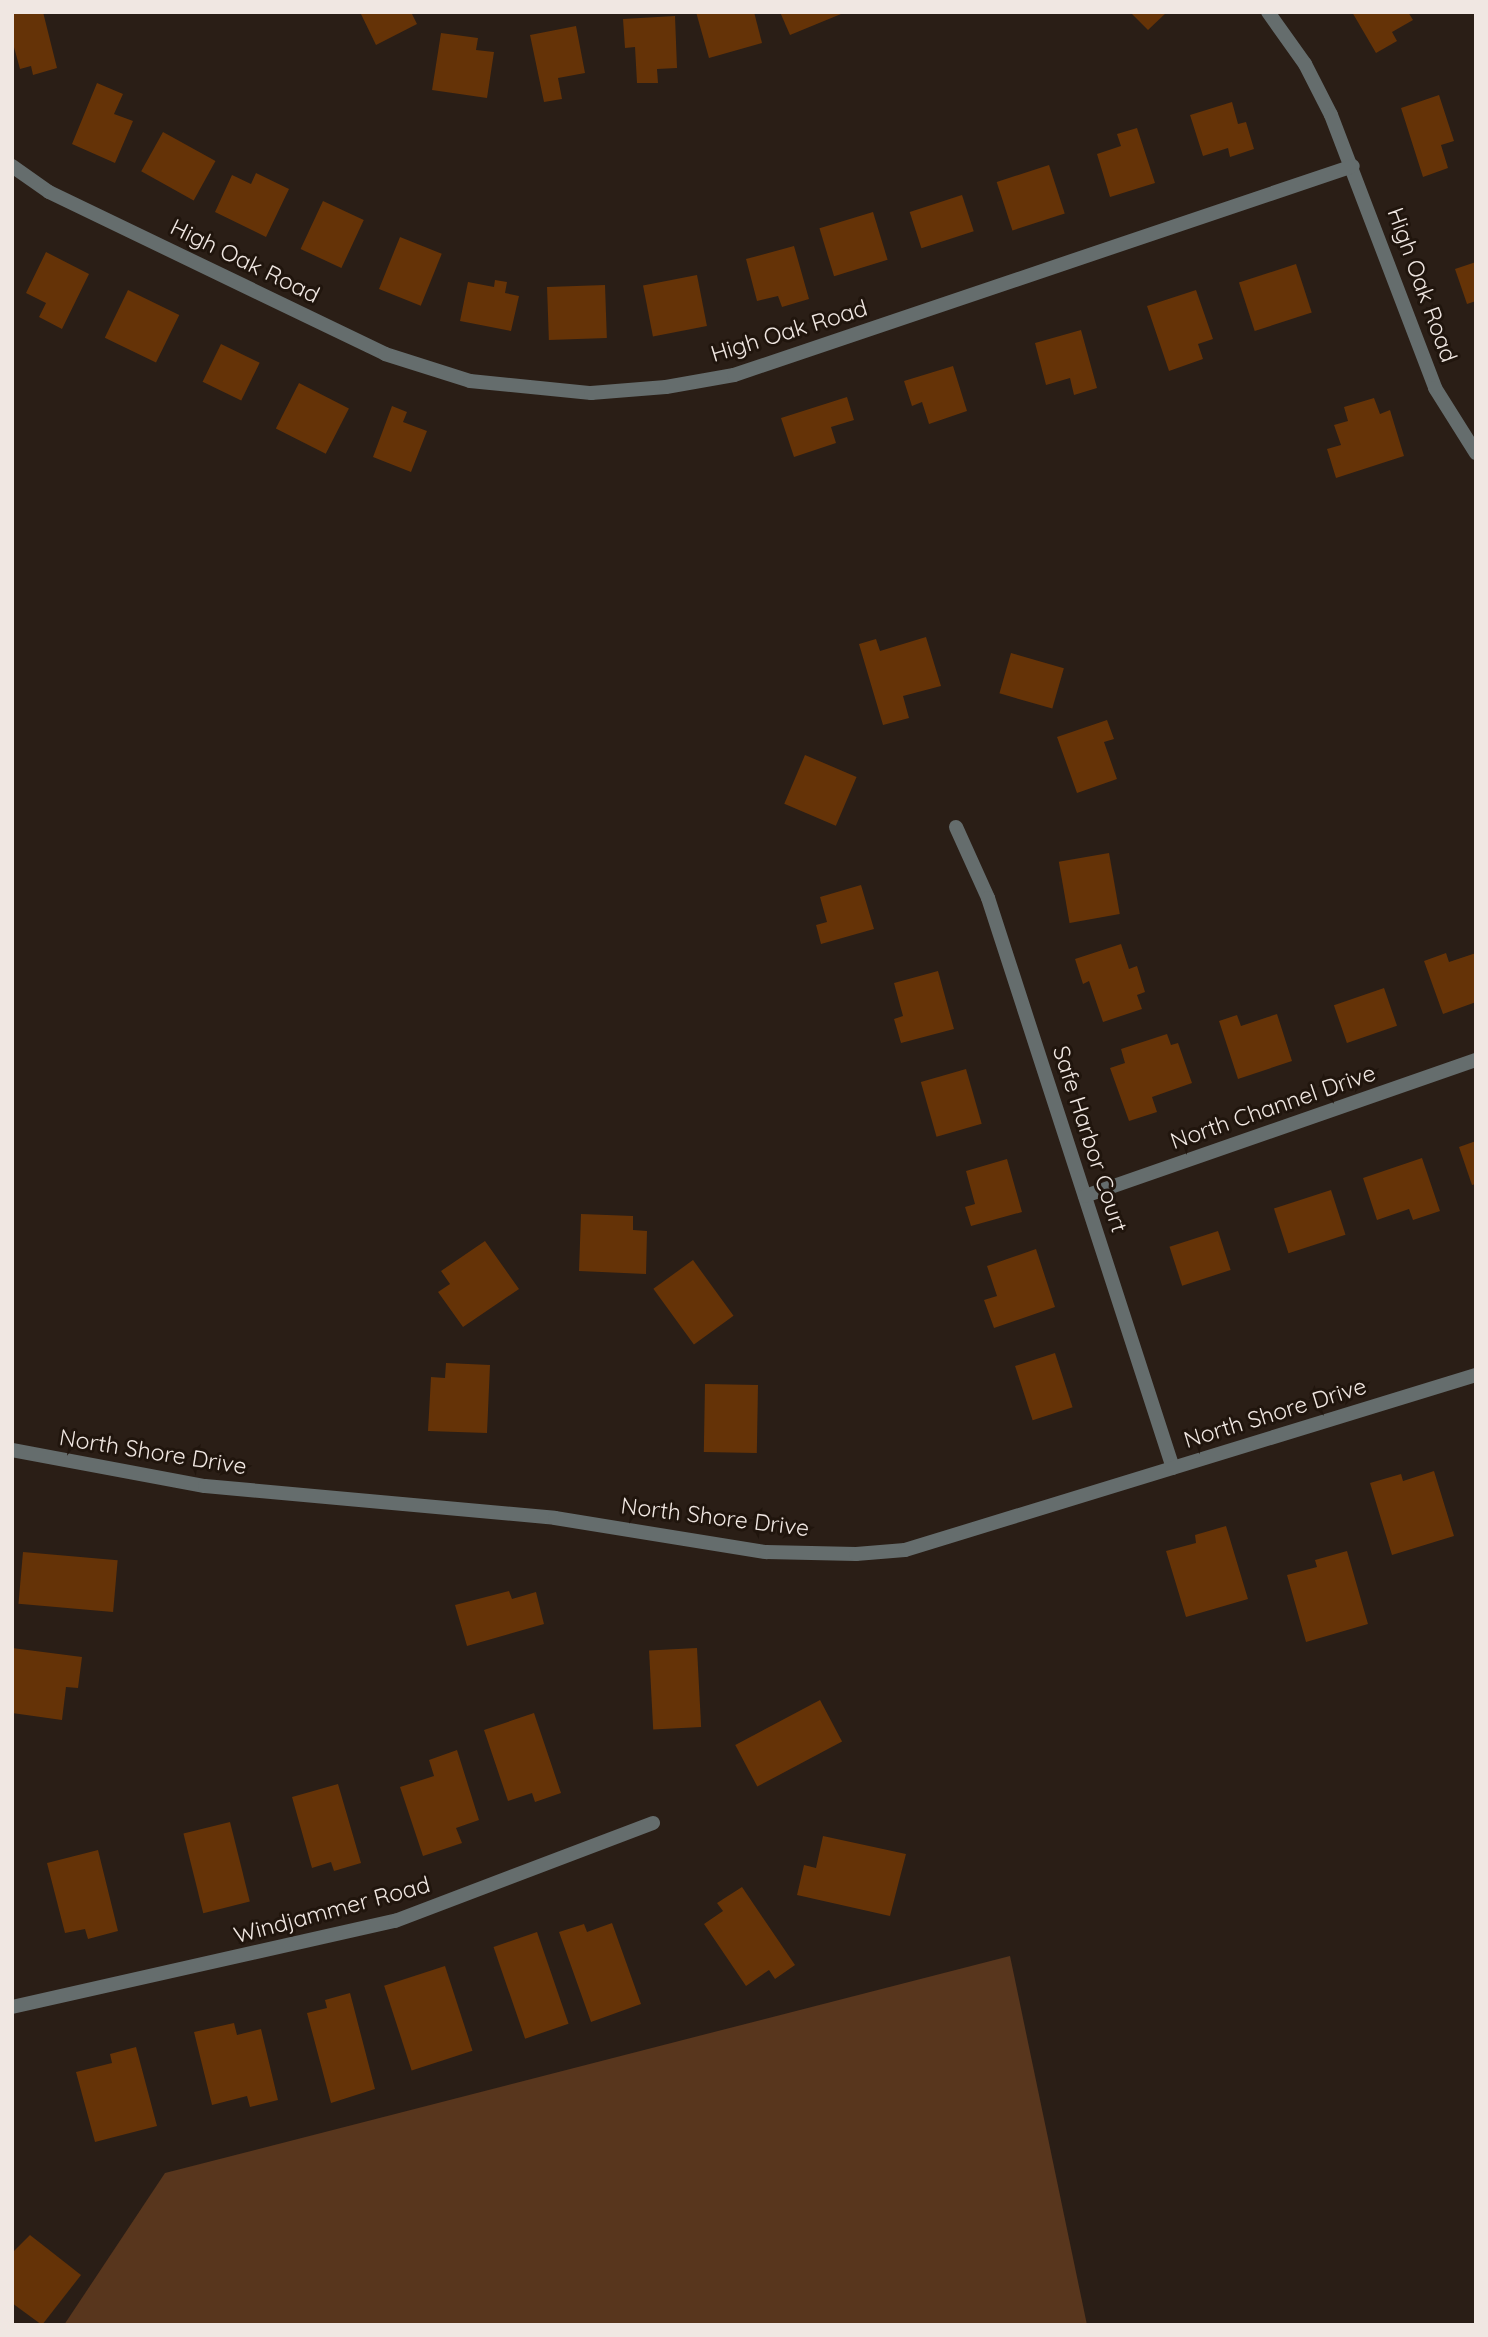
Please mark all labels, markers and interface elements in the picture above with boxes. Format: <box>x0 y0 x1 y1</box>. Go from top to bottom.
street label: High Oak Road <box>1381 204 1463 366</box>
street label: High Oak Road <box>166 213 324 309</box>
street label: High Oak Road <box>707 294 871 368</box>
street label: Safe Harbor Court <box>1047 1042 1133 1236</box>
street label: North Channel Drive <box>1167 1059 1379 1155</box>
street label: North Shore Drive <box>1180 1372 1370 1454</box>
street label: North Shore Drive <box>57 1424 249 1480</box>
street label: North Shore Drive <box>619 1492 811 1542</box>
street label: Windjammer Road <box>231 1871 433 1949</box>

